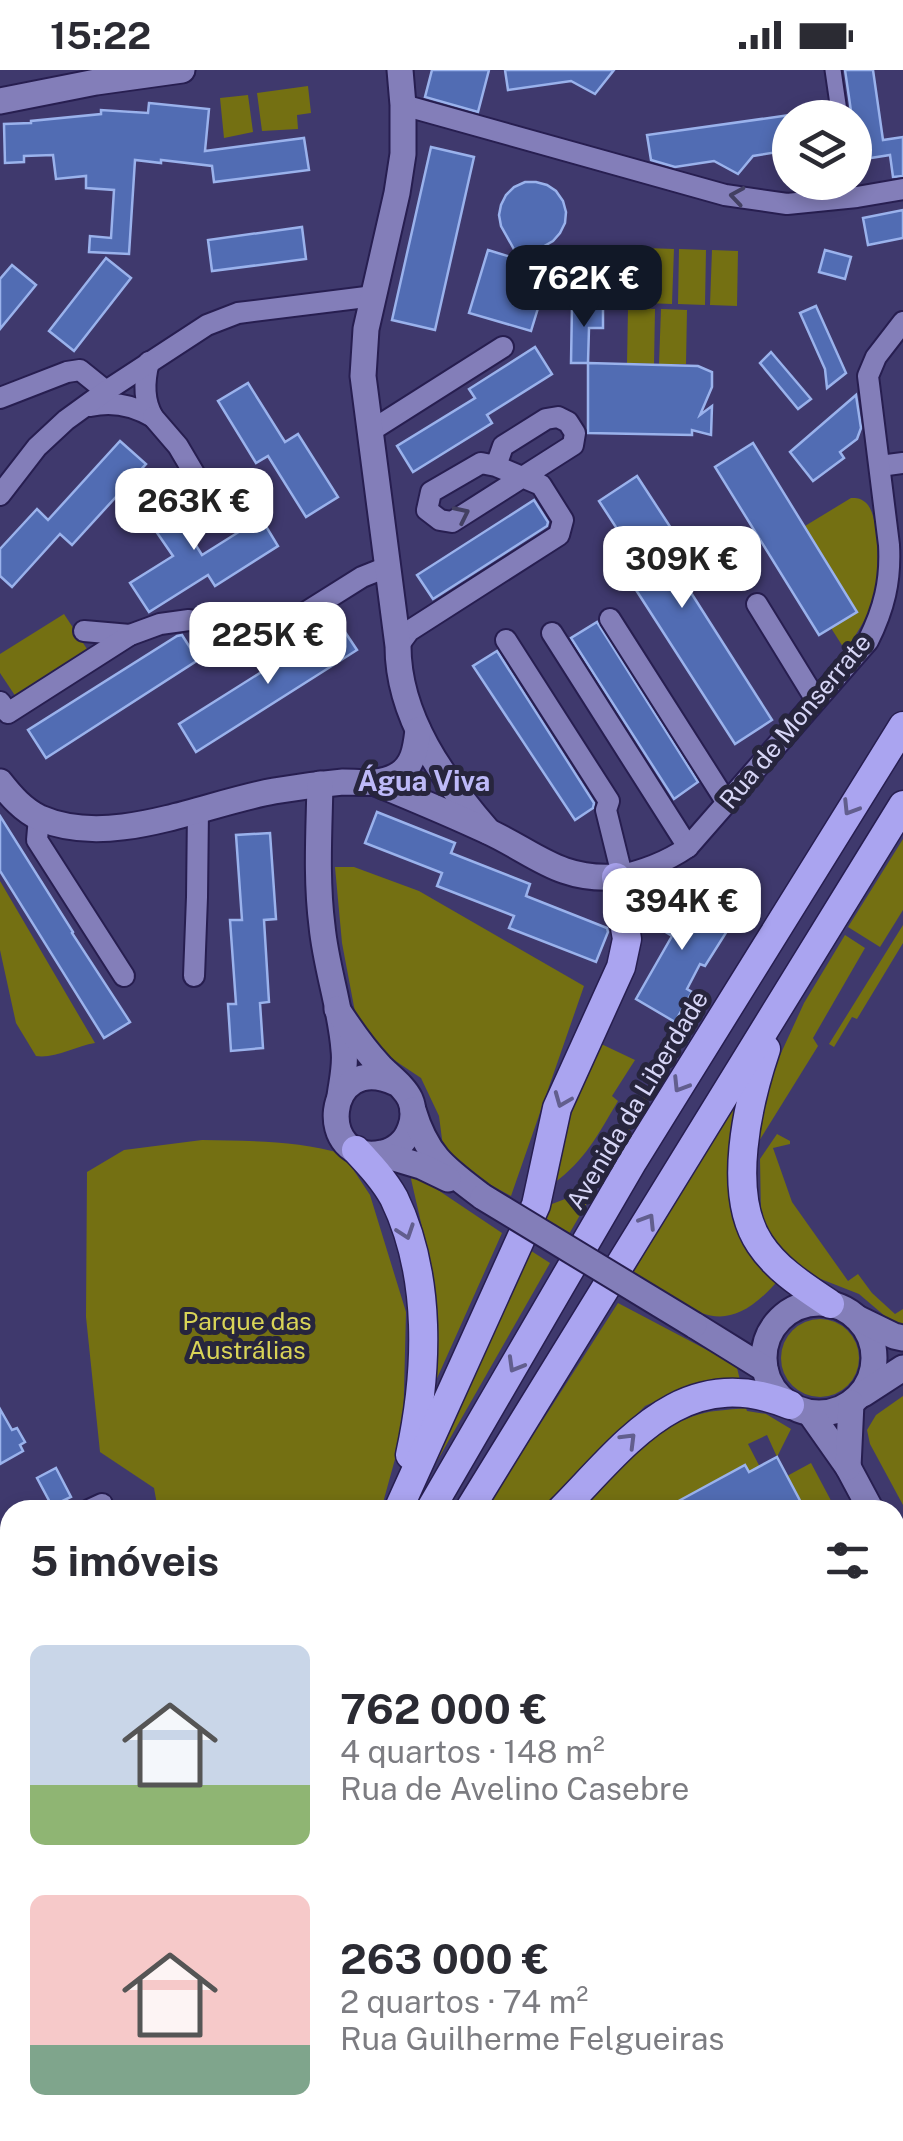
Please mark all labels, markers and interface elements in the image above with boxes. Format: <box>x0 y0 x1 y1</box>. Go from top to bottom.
text: 15:22 <box>50 13 151 58</box>
map controls <box>772 100 872 200</box>
button: layers <box>772 100 872 200</box>
one-way arrow <box>729 187 745 208</box>
pin: 762K € <box>503 245 665 330</box>
text: 762K € <box>528 259 640 296</box>
pin: 263K € <box>113 468 275 553</box>
text: 263K € <box>137 482 251 519</box>
one-way arrow <box>452 506 470 526</box>
pin: 309K € <box>601 526 763 611</box>
text: 309K € <box>625 540 739 577</box>
pin: 225K € <box>187 602 349 687</box>
text: 225K € <box>211 616 325 653</box>
street label: Rua de Monserrate <box>713 628 877 814</box>
district label: Água Viva <box>358 764 490 797</box>
one-way arrow <box>844 797 863 815</box>
pin: 394K € <box>601 868 763 953</box>
text: 394K € <box>625 882 739 919</box>
street label: Avenida da Liberdade <box>560 985 714 1215</box>
one-way arrow <box>674 1074 693 1092</box>
one-way arrow <box>553 1090 573 1107</box>
one-way arrow <box>636 1214 655 1232</box>
one-way arrow <box>394 1222 415 1239</box>
park label: Parque das Austrálias <box>182 1306 312 1365</box>
one-way arrow <box>508 1354 527 1372</box>
one-way arrow <box>617 1434 635 1452</box>
icon: filters <box>820 1533 875 1588</box>
text: 5 imóveis <box>30 1536 219 1585</box>
text: 762 000 € <box>340 1684 548 1733</box>
icon: home <box>110 1685 230 1805</box>
text: 4 quartos · 148 m² <box>340 1733 605 1770</box>
text: Rua de Avelino Casebre <box>340 1770 689 1807</box>
text: 263 000 € <box>340 1934 549 1983</box>
icon: home <box>110 1935 230 2055</box>
text: 2 quartos · 74 m² <box>340 1983 588 2020</box>
text: Rua Guilherme Felgueiras <box>340 2020 724 2057</box>

